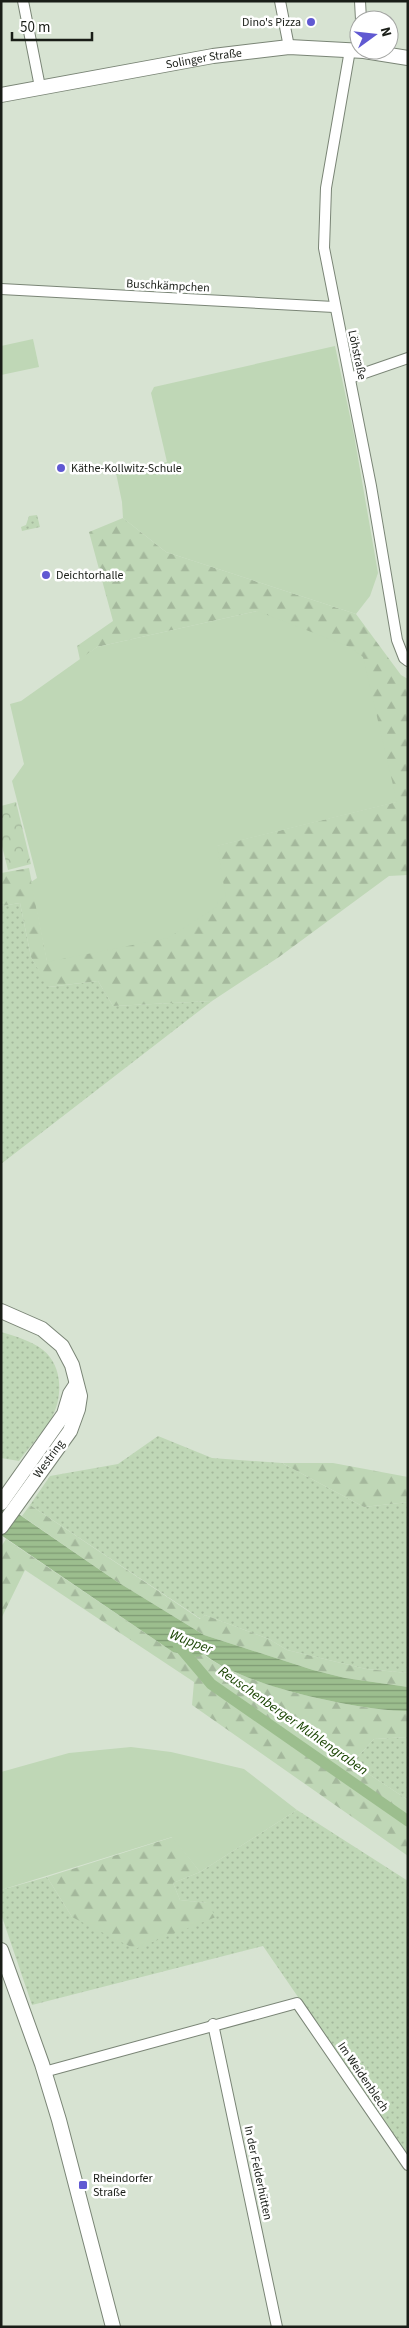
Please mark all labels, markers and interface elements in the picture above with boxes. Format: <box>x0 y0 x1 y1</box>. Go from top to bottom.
scale bar <box>12 10 92 42</box>
north arrow <box>349 10 399 60</box>
place label: Dino's Pizza <box>242 14 301 31</box>
marker: Dino's Pizza <box>305 16 317 28</box>
text: 50 m <box>20 17 50 38</box>
text: N <box>375 25 396 39</box>
street label: Solinger Straße <box>164 44 243 73</box>
street label: Buschkämpchen <box>126 275 210 297</box>
street label: Löhstraße <box>343 329 371 381</box>
place label: Käthe-Kollwitz-Schule <box>71 460 182 477</box>
marker: Käthe-Kollwitz-Schule <box>55 462 67 474</box>
place label: Deichtorhalle <box>56 567 124 584</box>
marker: Deichtorhalle <box>40 569 52 581</box>
street label: Westring <box>29 1436 69 1482</box>
water label: Wupper <box>167 1625 216 1660</box>
water label: Reuschenberger Mühlengraben <box>214 1662 372 1780</box>
street label: Im Weidenblech <box>333 2039 393 2115</box>
street label: In der Felderhütten <box>240 2124 276 2222</box>
place label: Rheindorfer Straße <box>93 2170 153 2201</box>
marker: Rheindorfer Straße <box>77 2179 89 2191</box>

